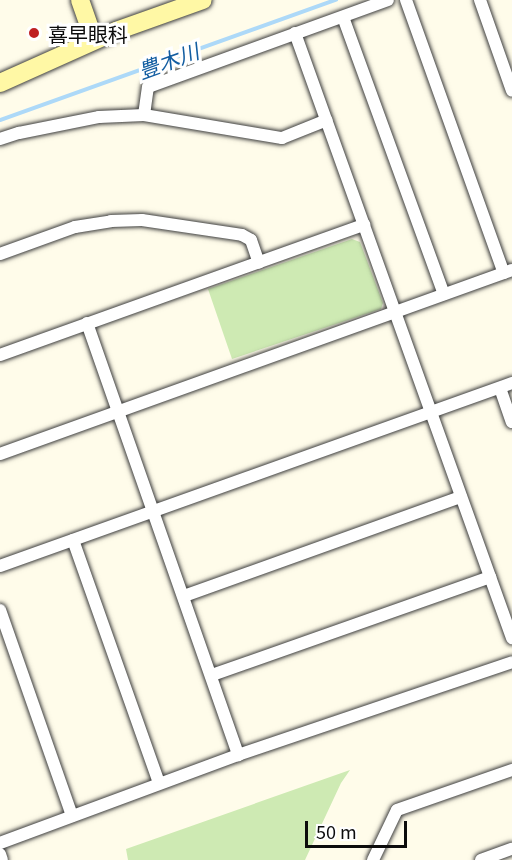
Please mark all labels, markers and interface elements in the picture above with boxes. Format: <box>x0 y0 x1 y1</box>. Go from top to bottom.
place label: 喜早眼科 <box>48 21 128 45</box>
marker: 喜早眼科 <box>25 24 43 42</box>
water label: 豊木川 <box>134 37 202 83</box>
scale bar <box>308 809 410 847</box>
text: 50 m <box>316 818 357 844</box>

